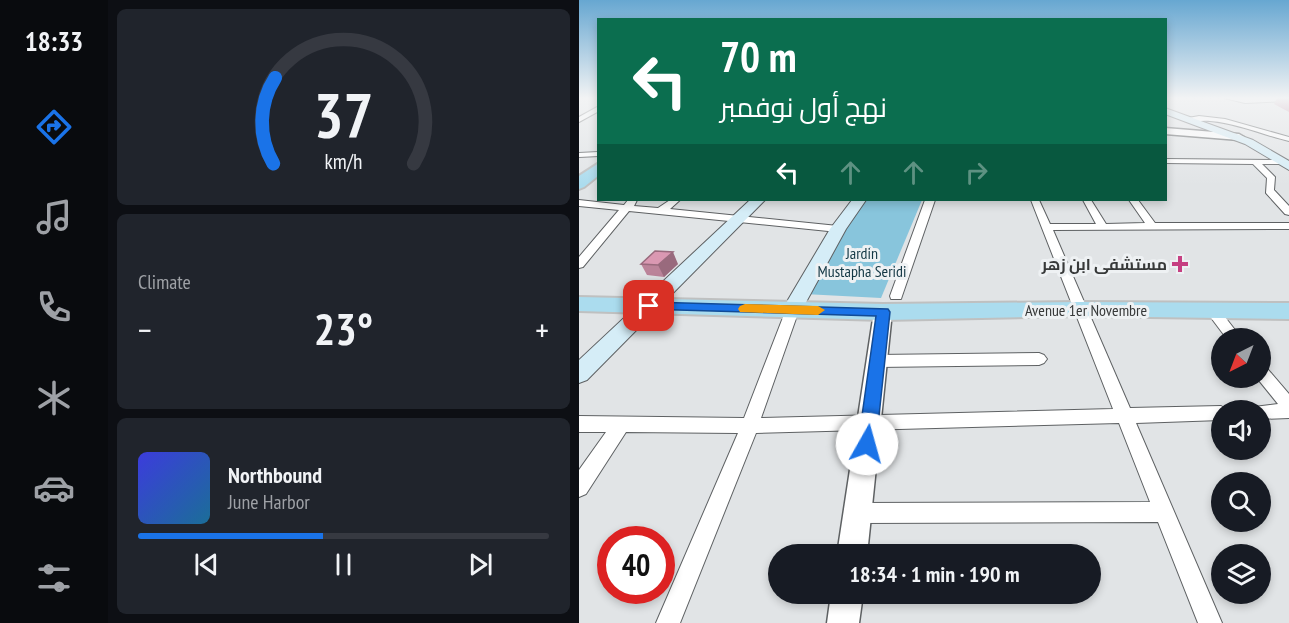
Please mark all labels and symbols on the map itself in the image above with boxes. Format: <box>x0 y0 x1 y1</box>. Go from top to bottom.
park label: Jardin Mustapha Seridi <box>818 243 906 281</box>
place label: مستشفى ابن زهر <box>1041 254 1167 274</box>
marker: مستشفى ابن زهر <box>1171 255 1189 273</box>
pin <box>623 280 674 331</box>
street label: Avenue 1er Novembre <box>1025 300 1147 320</box>
north arrow <box>1211 328 1271 388</box>
position arrow <box>835 412 899 476</box>
speed limit sign: 40 <box>597 526 675 604</box>

